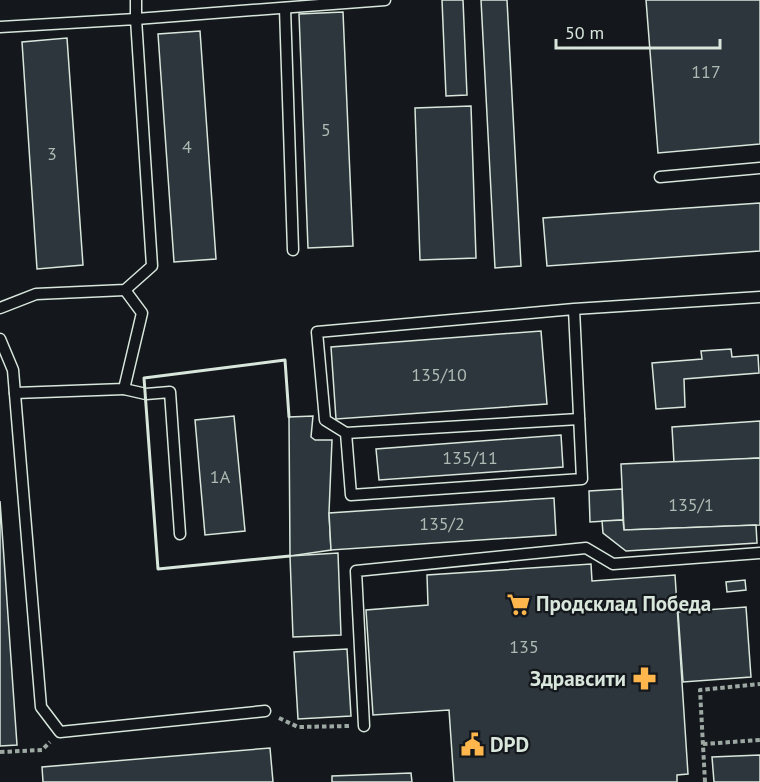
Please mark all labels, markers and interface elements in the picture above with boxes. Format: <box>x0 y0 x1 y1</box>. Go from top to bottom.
scale bar <box>556 12 720 50</box>
text: 50 m <box>565 21 604 44</box>
house number: 117 <box>691 60 721 83</box>
house number: 5 <box>321 118 331 141</box>
house number: 4 <box>182 135 192 158</box>
house number: 3 <box>47 142 57 165</box>
house number: 135/10 <box>411 363 467 386</box>
house number: 135/11 <box>442 446 498 469</box>
house number: 1А <box>210 465 231 488</box>
house number: 135/1 <box>668 493 714 516</box>
house number: 135/2 <box>419 512 465 535</box>
place label: Продсклад Победа <box>536 590 711 617</box>
supermarket icon: Продсклад Победа <box>505 591 531 617</box>
house number: 135 <box>509 635 539 658</box>
place label: Здравсити <box>530 665 626 692</box>
pharmacy icon: Здравсити <box>631 666 657 692</box>
place label: DPD <box>490 731 529 758</box>
public building icon: DPD <box>459 732 485 758</box>

